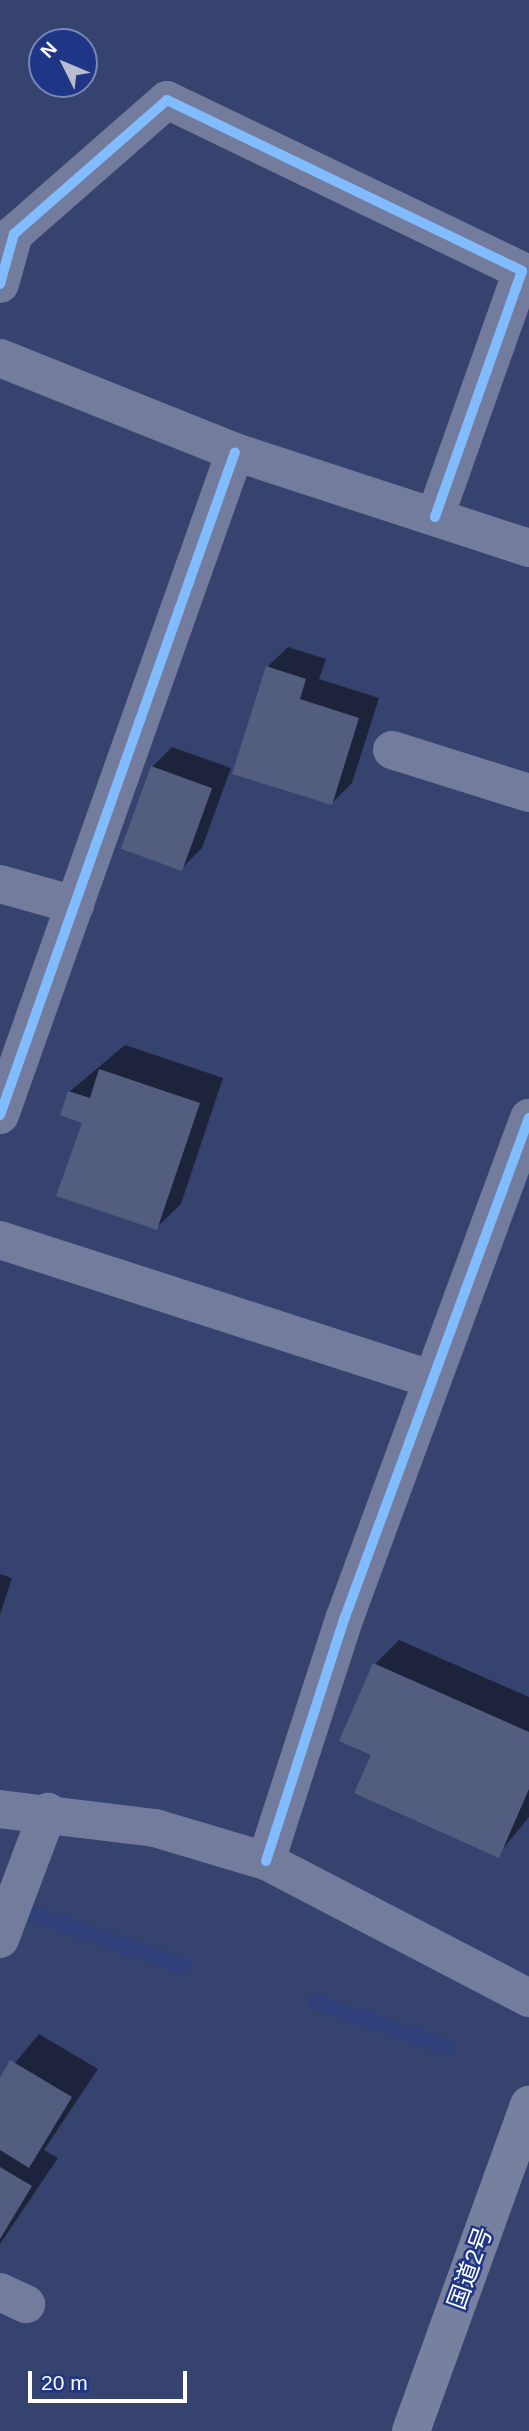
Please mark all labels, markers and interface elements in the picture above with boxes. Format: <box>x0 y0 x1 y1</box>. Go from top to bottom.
north arrow <box>28 28 98 98</box>
text: N <box>36 38 61 62</box>
street label: 国道2号 <box>442 2223 498 2313</box>
scale bar <box>32 2358 191 2402</box>
text: 20 m <box>41 2371 88 2394</box>

